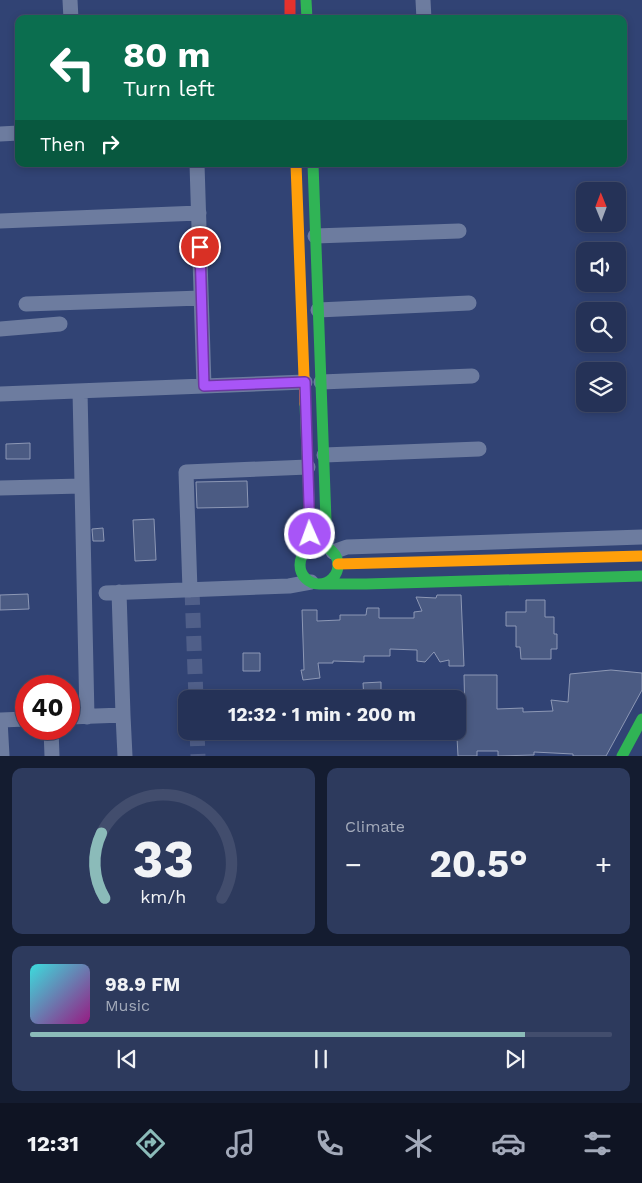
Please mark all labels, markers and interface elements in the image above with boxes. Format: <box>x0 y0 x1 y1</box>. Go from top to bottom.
text: 80 m <box>123 34 210 76</box>
icon: left <box>40 35 105 100</box>
text: Turn left <box>123 76 215 101</box>
icon: right <box>96 130 124 158</box>
text: Then <box>40 133 86 156</box>
north arrow <box>576 182 626 232</box>
map controls <box>576 182 626 412</box>
pin <box>179 226 221 268</box>
icon: arrive <box>186 233 214 261</box>
button: sound <box>576 242 626 292</box>
button: search <box>576 302 626 352</box>
button: layers <box>576 362 626 412</box>
position arrow <box>283 507 335 559</box>
speed limit sign: 40 <box>15 675 80 740</box>
text: 12:32 · 1 min · 200 m <box>228 703 416 726</box>
text: Climate <box>345 817 405 836</box>
text: 33 <box>133 829 194 890</box>
text: 20.5° <box>429 842 528 886</box>
text: − <box>345 848 362 881</box>
text: + <box>595 848 612 881</box>
text: km/h <box>140 886 187 907</box>
text: 98.9 FM <box>105 973 180 996</box>
text: Music <box>105 996 150 1015</box>
icon: previous <box>113 1045 141 1073</box>
icon: pause <box>307 1045 335 1073</box>
icon: next <box>501 1045 529 1073</box>
icon: directions <box>133 1126 168 1161</box>
icon: music <box>223 1126 258 1161</box>
icon: phone <box>312 1126 347 1161</box>
icon: climate <box>401 1126 436 1161</box>
icon: car <box>491 1126 526 1161</box>
icon: filters <box>580 1126 615 1161</box>
text: 12:31 <box>27 1131 79 1156</box>

